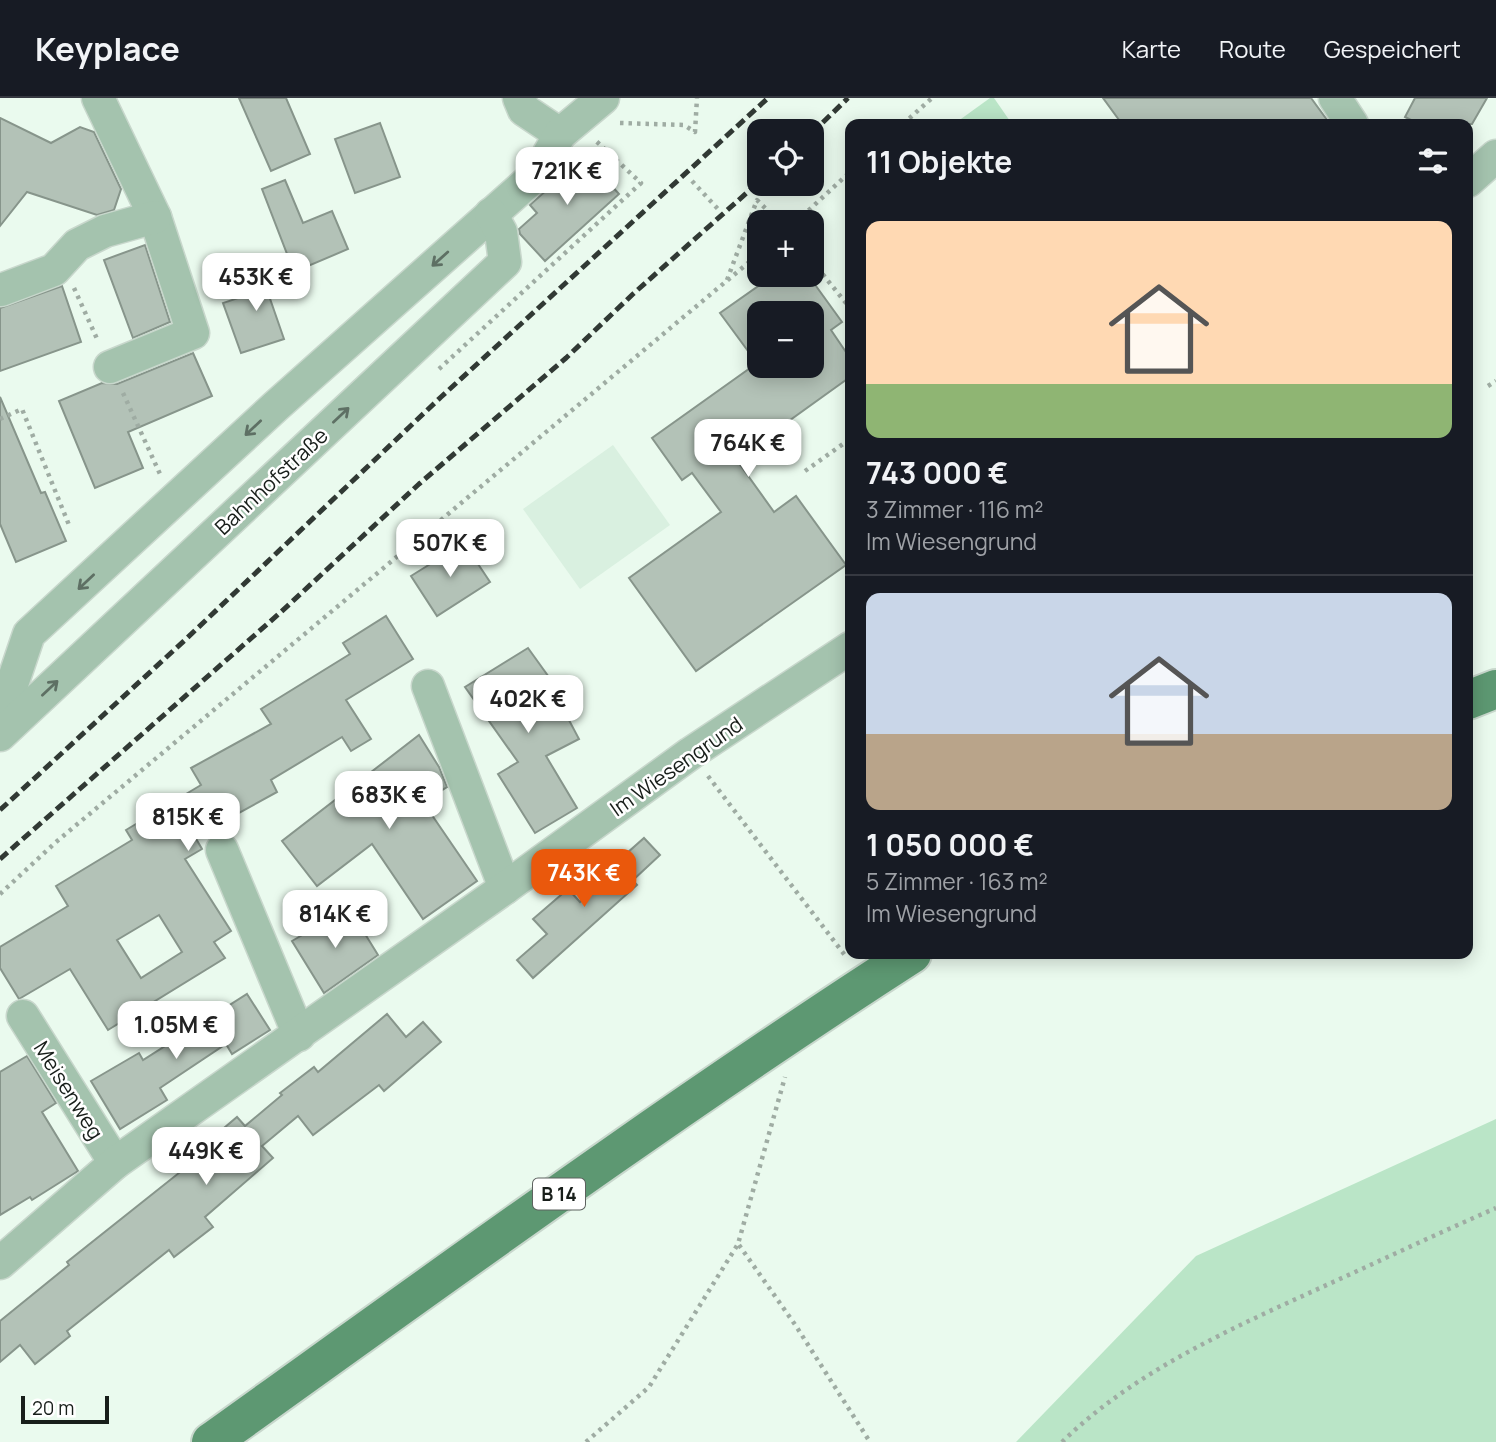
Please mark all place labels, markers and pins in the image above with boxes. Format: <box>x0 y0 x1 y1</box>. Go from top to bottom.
pin: 721K € <box>510 148 624 207</box>
pin: 453K € <box>199 254 313 313</box>
pin: 764K € <box>691 420 805 479</box>
pin: 507K € <box>393 519 507 579</box>
pin: 402K € <box>471 676 585 735</box>
pin: 683K € <box>332 772 446 831</box>
pin: 815K € <box>131 794 245 853</box>
pin: 743K € <box>527 850 641 909</box>
pin: 814K € <box>278 890 392 950</box>
pin: 1.05M € <box>111 1002 241 1061</box>
pin: 449K € <box>149 1128 263 1187</box>

